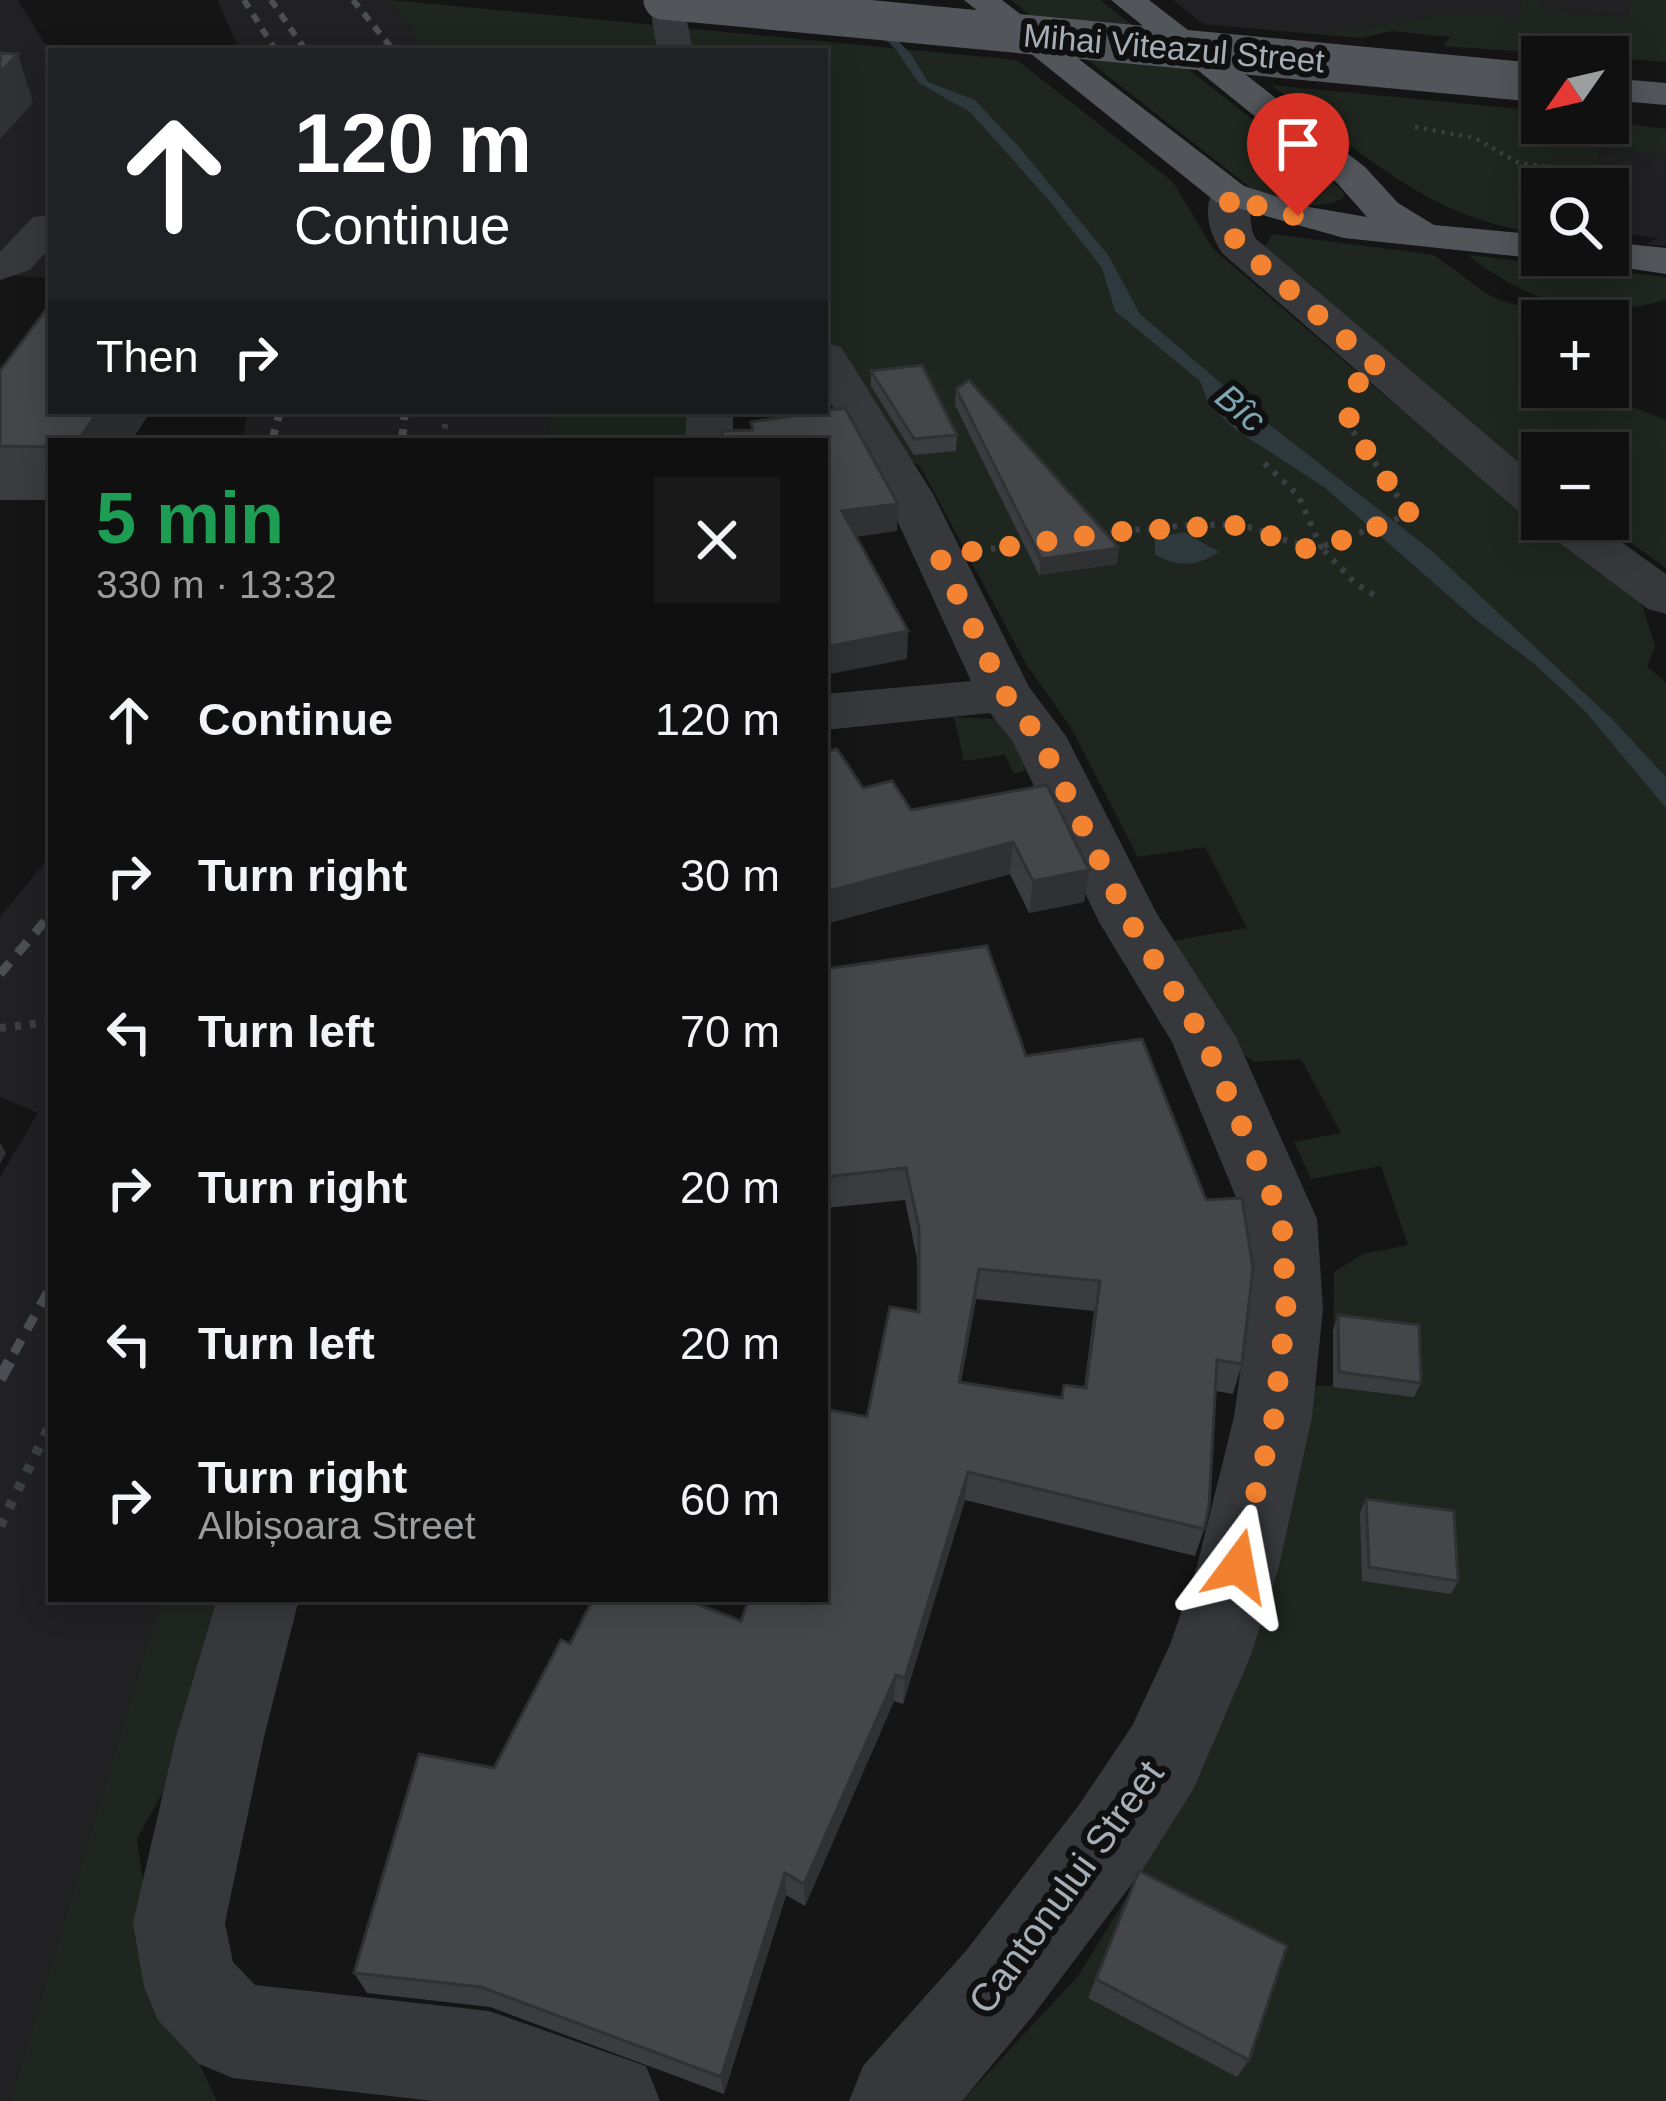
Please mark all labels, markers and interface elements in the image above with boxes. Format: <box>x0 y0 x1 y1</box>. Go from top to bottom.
street label: Mihai Viteazul Street <box>1022 16 1326 80</box>
north arrow <box>1521 36 1629 144</box>
map controls <box>1521 36 1629 540</box>
pin <box>1247 93 1349 216</box>
icon: ahead <box>96 96 252 252</box>
text: 120 m <box>294 96 532 190</box>
icon: arrive <box>1265 111 1331 177</box>
button: search <box>1521 168 1629 276</box>
text: Continue <box>294 195 510 255</box>
button: + <box>1521 300 1629 408</box>
icon: right <box>223 324 289 390</box>
text: Then <box>96 331 199 382</box>
water label: Bîc <box>1208 376 1274 440</box>
button: − <box>1521 432 1629 540</box>
button: close <box>654 477 780 603</box>
text: 5 min <box>96 478 284 558</box>
text: 330 m · 13:32 <box>96 563 337 606</box>
icon: ahead <box>96 687 162 753</box>
text: Continue <box>198 694 393 745</box>
text: 120 m <box>655 694 780 745</box>
icon: right <box>96 843 162 909</box>
text: Turn right <box>198 850 407 901</box>
text: 30 m <box>680 850 780 901</box>
icon: left <box>96 999 162 1065</box>
text: Turn left <box>198 1006 375 1057</box>
text: 70 m <box>680 1006 780 1057</box>
icon: right <box>96 1155 162 1221</box>
text: Turn right <box>198 1162 407 1213</box>
text: 20 m <box>680 1162 780 1213</box>
icon: left <box>96 1311 162 1377</box>
text: Turn left <box>198 1318 375 1369</box>
text: 20 m <box>680 1318 780 1369</box>
text: Turn right <box>198 1452 407 1503</box>
icon: right <box>96 1467 162 1533</box>
text: 60 m <box>680 1474 780 1525</box>
position arrow <box>1175 1503 1301 1629</box>
text: Albișoara Street <box>198 1504 475 1547</box>
street label: Cantonului Street <box>960 1752 1172 2022</box>

